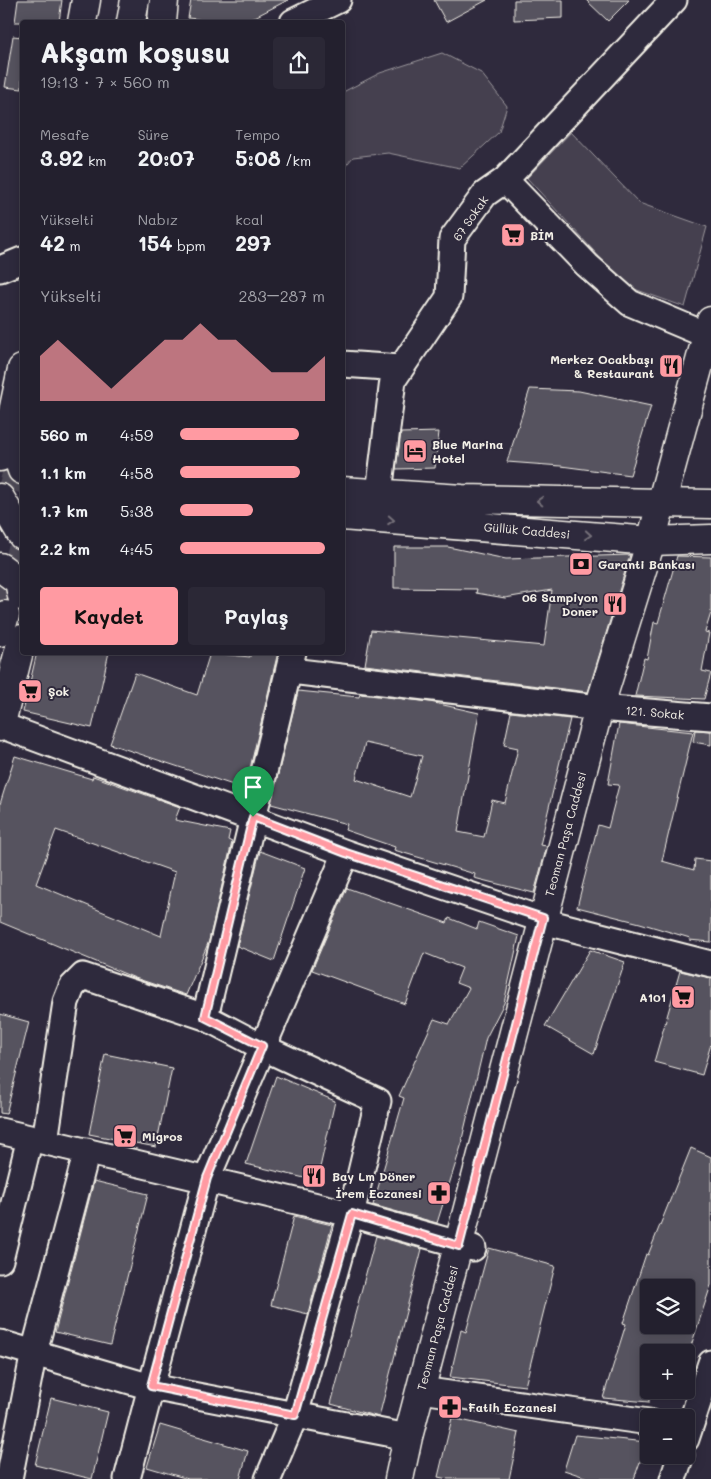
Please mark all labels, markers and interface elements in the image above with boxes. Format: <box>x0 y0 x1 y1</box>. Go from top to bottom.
text: Akşam koşusu <box>40 34 231 70</box>
button: share <box>273 37 325 89</box>
text: 19:13 · 7 × 560 m <box>40 71 170 92</box>
text: Mesafe <box>40 125 89 144</box>
text: Süre <box>138 125 169 144</box>
text: Tempo <box>235 125 280 144</box>
text: 3.92 <box>40 144 83 171</box>
text: 20:07 <box>138 144 195 171</box>
text: 5:08 <box>235 144 281 171</box>
text: km <box>83 151 107 170</box>
text: /km <box>281 151 311 170</box>
street label: 67 Sokak <box>449 192 491 244</box>
text: Yükselti <box>40 210 94 229</box>
text: Nabız <box>138 210 178 229</box>
text: kcal <box>235 210 263 229</box>
supermarket icon: BİM <box>500 222 526 248</box>
place label: BİM <box>530 227 554 243</box>
text: 42 <box>40 229 65 256</box>
text: 154 <box>138 229 173 256</box>
text: 297 <box>235 229 271 256</box>
text: m <box>65 236 81 255</box>
text: bpm <box>173 236 206 255</box>
text: Yükselti <box>40 285 101 306</box>
text: 283–287 m <box>239 285 325 306</box>
place label: Merkez Ocakbaşı & Restaurant <box>550 351 654 381</box>
restaurant icon: Merkez Ocakbaşı & Restaurant <box>658 353 684 379</box>
text: 560 m <box>40 424 88 445</box>
text: 4:59 <box>120 424 153 445</box>
place label: Blue Marina Hotel <box>432 436 503 466</box>
hotel icon: Blue Marina Hotel <box>402 438 428 464</box>
text: 1.1 km <box>40 462 86 483</box>
text: 4:58 <box>120 462 153 483</box>
one-way arrow <box>536 496 544 507</box>
text: 1.7 km <box>40 500 88 521</box>
text: 5:38 <box>120 500 153 521</box>
one-way arrow <box>387 514 395 525</box>
street label: Güllük Caddesi <box>483 518 571 542</box>
one-way arrow <box>584 530 592 541</box>
text: 2.2 km <box>40 538 90 559</box>
text: 4:45 <box>120 538 153 559</box>
bank icon: Garanti Bankası <box>568 551 594 577</box>
place label: Garanti Bankası <box>598 556 695 572</box>
button: Kaydet <box>40 587 178 645</box>
button: Paylaş <box>188 587 325 645</box>
place label: 06 Sampiyon Doner <box>522 589 598 619</box>
restaurant icon: 06 Sampiyon Doner <box>602 591 628 617</box>
supermarket icon: Şok <box>17 678 43 704</box>
place label: Şok <box>48 683 69 699</box>
street label: 121. Sokak <box>625 701 685 723</box>
pin <box>232 766 274 817</box>
street label: Teoman Paşa Caddesi <box>541 770 589 898</box>
icon: arrive <box>239 773 267 801</box>
supermarket icon: A101 <box>670 984 696 1010</box>
place label: A101 <box>639 989 666 1005</box>
supermarket icon: Migros <box>112 1123 138 1149</box>
place label: Migros <box>142 1128 183 1144</box>
restaurant icon: Bay Lm Döner <box>301 1163 327 1189</box>
place label: Bay Lm Döner <box>332 1168 415 1184</box>
pharmacy icon: İrem Eczanesi <box>426 1180 452 1206</box>
place label: İrem Eczanesi <box>335 1185 422 1201</box>
street label: Teoman Paşa Caddesi <box>413 1264 461 1392</box>
map controls <box>640 1279 695 1464</box>
button: layers <box>640 1279 695 1334</box>
button: + <box>640 1344 695 1399</box>
pharmacy icon: Fatih Eczanesi <box>437 1394 463 1420</box>
place label: Fatih Eczanesi <box>468 1399 557 1415</box>
button: − <box>640 1409 695 1464</box>

